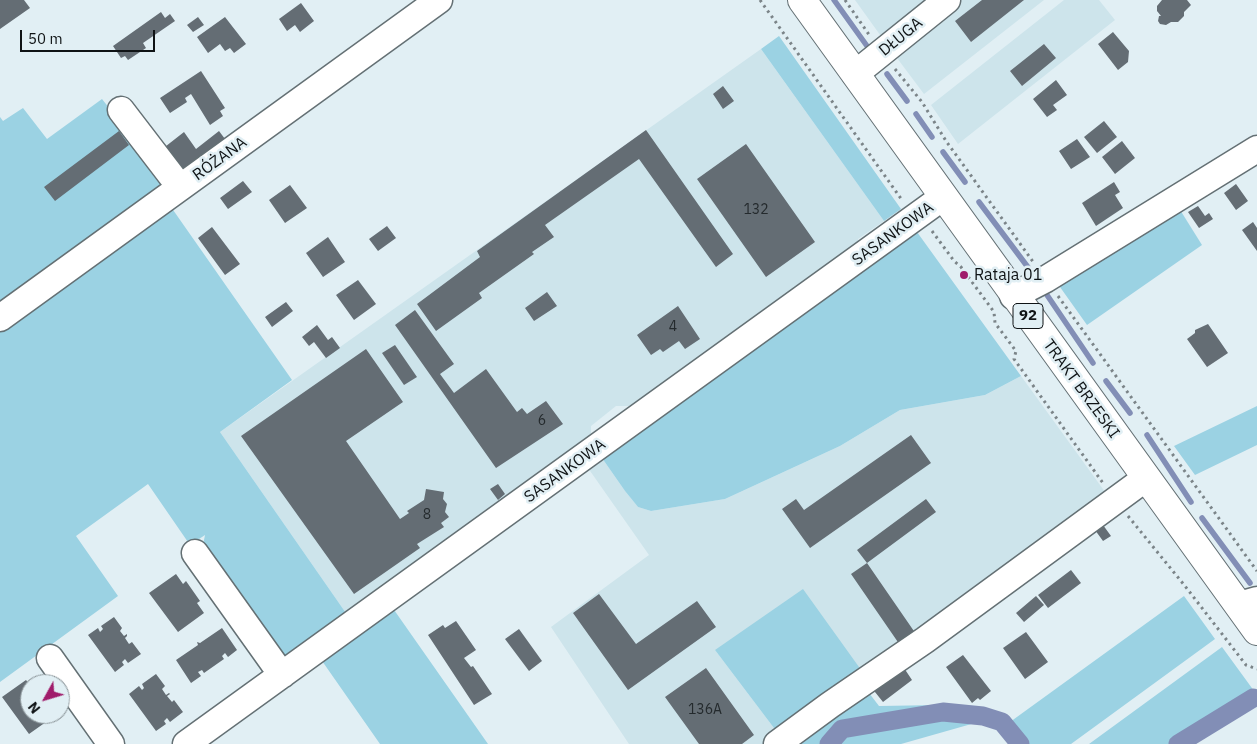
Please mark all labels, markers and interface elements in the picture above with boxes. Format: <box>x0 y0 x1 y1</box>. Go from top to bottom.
street label: DŁUGA <box>875 14 927 60</box>
scale bar <box>22 20 158 52</box>
text: 50 m <box>28 29 63 48</box>
street label: RÓŻANA <box>189 133 251 185</box>
street label: SASANKOWA <box>849 198 937 270</box>
house number: 132 <box>743 202 769 218</box>
place label: Rataja 01 <box>974 265 1042 285</box>
marker: Rataja 01 <box>958 269 970 281</box>
road number: 92 <box>1013 304 1043 328</box>
house number: 4 <box>669 319 677 335</box>
street label: TRAKT BRZESKI <box>1039 336 1123 442</box>
house number: 6 <box>538 413 546 429</box>
street label: SASANKOWA <box>521 435 609 507</box>
house number: 8 <box>423 507 431 523</box>
north arrow <box>20 674 70 724</box>
text: N <box>24 698 44 717</box>
house number: 136A <box>688 702 722 718</box>

